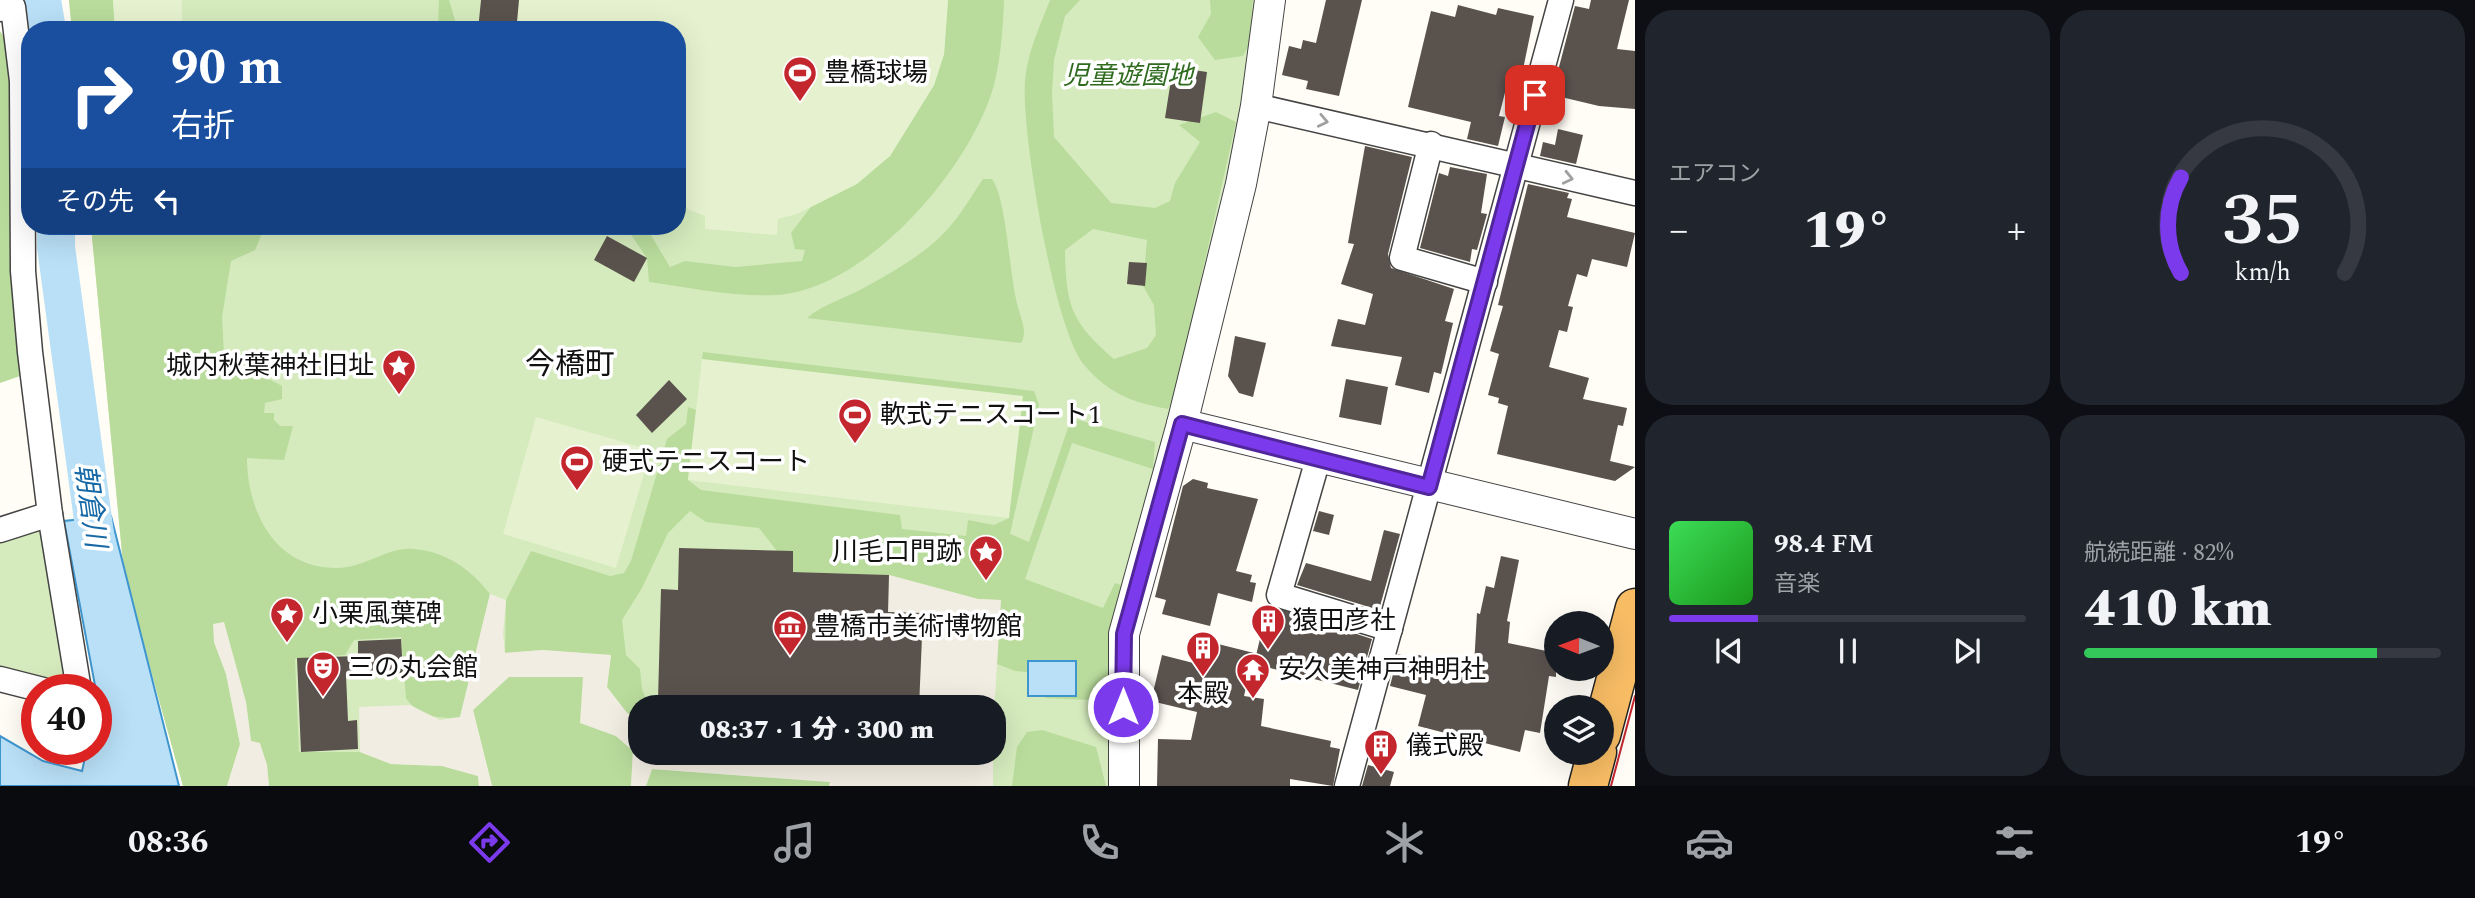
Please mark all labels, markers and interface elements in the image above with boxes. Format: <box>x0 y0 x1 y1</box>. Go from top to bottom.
text: 90 m <box>171 31 282 106</box>
icon: right <box>56 49 147 140</box>
place label: 豊橋球場 <box>824 53 928 93</box>
sports icon: 豊橋球場 <box>781 54 819 103</box>
park label: 児童遊園地 <box>1063 56 1196 96</box>
pin <box>1505 65 1565 125</box>
icon: arrive <box>1516 76 1554 114</box>
text: 右折 <box>171 102 235 151</box>
one-way arrow <box>1317 112 1329 127</box>
text: エアコン <box>1669 157 1761 192</box>
text: 35 <box>2222 167 2303 278</box>
one-way arrow <box>1562 170 1574 184</box>
text: その先 <box>56 182 134 222</box>
icon: left <box>148 182 186 220</box>
text: 19° <box>1803 192 1892 271</box>
text: − <box>1669 202 1688 260</box>
text: + <box>2007 202 2026 260</box>
text: km/h <box>2234 254 2291 292</box>
district label: 今橋町 <box>525 342 615 388</box>
place label: 城内秋葉神社旧址 <box>166 346 374 386</box>
place icon: 城内秋葉神社旧址 <box>380 347 418 396</box>
place label: 軟式テニスコート1 <box>880 395 1101 435</box>
sports icon: 軟式テニスコート1 <box>836 396 874 445</box>
place label: 硬式テニスコート <box>602 442 810 482</box>
sports icon: 硬式テニスコート <box>558 443 596 492</box>
water label: 朝倉川 <box>63 461 118 554</box>
text: 98.4 FM <box>1774 524 1874 564</box>
place label: 川毛口門跡 <box>832 532 962 572</box>
place icon: 川毛口門跡 <box>967 533 1005 582</box>
text: 航続距離 · 82% <box>2084 536 2234 571</box>
text: 音楽 <box>1774 567 1820 602</box>
text: 410 km <box>2084 570 2272 649</box>
place label: 小栗風葉碑 <box>312 594 442 634</box>
place icon: 小栗風葉碑 <box>268 595 306 644</box>
place label: 猿田彦社 <box>1292 601 1396 641</box>
building icon: 猿田彦社 <box>1249 602 1287 651</box>
place label: 豊橋市美術博物館 <box>814 607 1022 647</box>
museum icon: 豊橋市美術博物館 <box>771 608 809 657</box>
north arrow <box>1544 611 1614 681</box>
map controls <box>1544 611 1614 765</box>
building icon: 本殿 <box>1184 629 1222 678</box>
icon: previous <box>1710 632 1748 670</box>
icon: pause <box>1829 632 1867 670</box>
icon: next <box>1948 632 1986 670</box>
place label: 三の丸会館 <box>348 648 478 688</box>
theatre icon: 三の丸会館 <box>304 649 342 698</box>
place label: 安久美神戸神明社 <box>1278 650 1486 690</box>
temple icon: 安久美神戸神明社 <box>1234 651 1272 700</box>
position arrow <box>1086 670 1160 744</box>
speed limit sign: 40 <box>21 674 112 765</box>
place label: 本殿 <box>1177 674 1229 714</box>
button: layers <box>1544 695 1614 765</box>
text: 08:37 · 1 分 · 300 m <box>700 710 934 750</box>
place label: 儀式殿 <box>1406 726 1484 766</box>
building icon: 儀式殿 <box>1362 727 1400 776</box>
text: 08:36 <box>128 818 208 867</box>
icon: directions <box>465 818 514 867</box>
icon: music <box>770 818 819 867</box>
icon: phone <box>1075 818 1124 867</box>
icon: climate <box>1380 818 1429 867</box>
icon: car <box>1685 818 1734 867</box>
icon: filters <box>1990 818 2039 867</box>
text: 19° <box>2295 818 2347 867</box>

